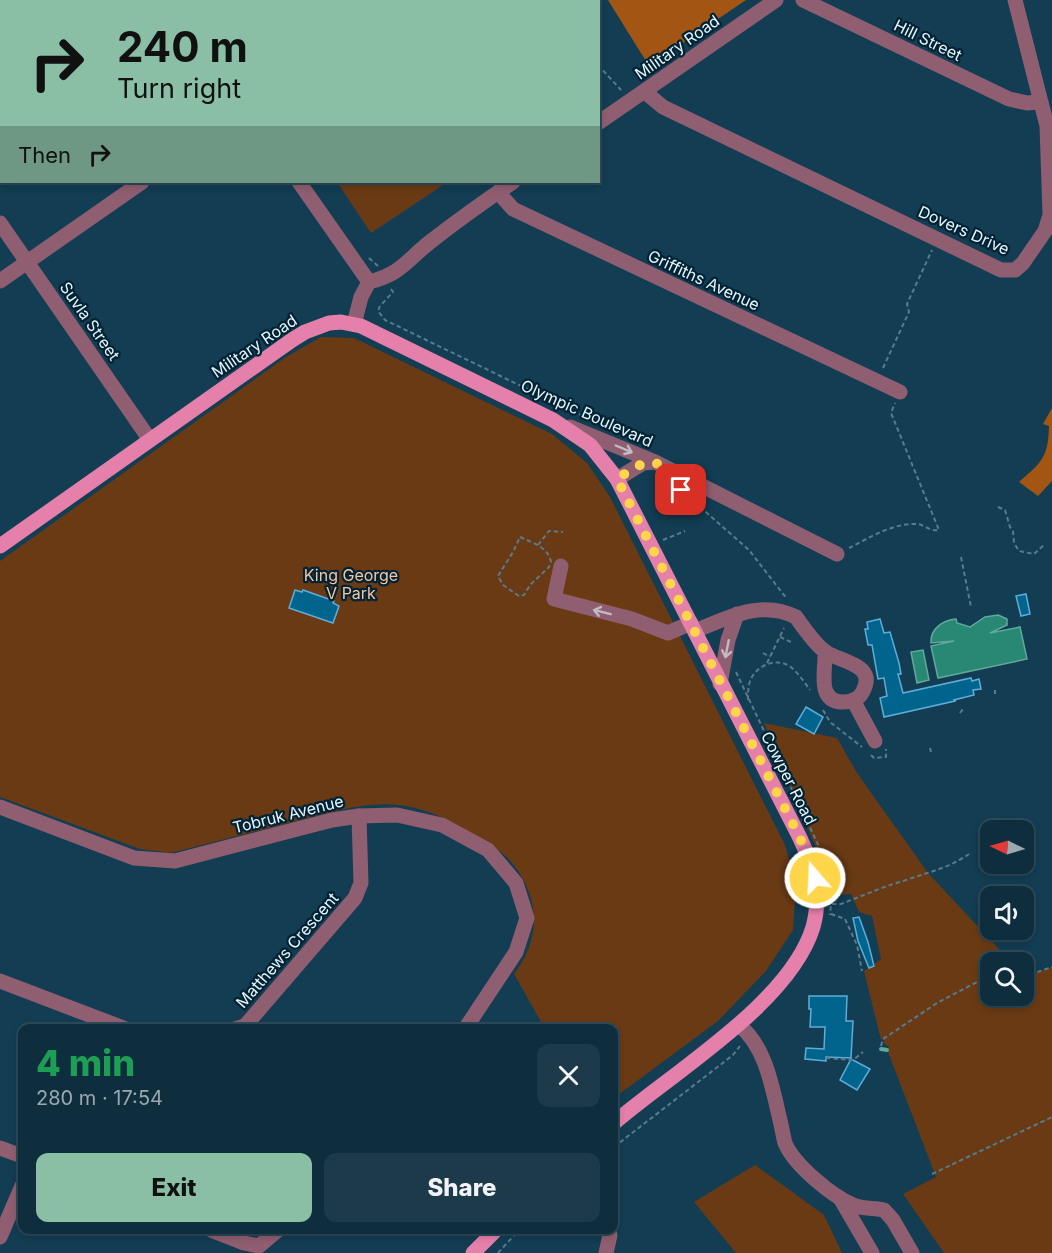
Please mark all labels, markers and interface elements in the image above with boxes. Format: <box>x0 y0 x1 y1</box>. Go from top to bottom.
street label: Military Road <box>631 10 723 84</box>
street label: Hill Street <box>891 15 965 65</box>
text: 240 m <box>117 21 248 72</box>
icon: right <box>18 24 96 102</box>
text: Turn right <box>117 72 241 105</box>
icon: right <box>83 138 116 171</box>
text: Then <box>18 142 71 168</box>
street label: Dovers Drive <box>915 201 1013 259</box>
street label: Griffiths Avenue <box>645 245 763 315</box>
street label: Suvla Street <box>56 278 124 364</box>
street label: Military Road <box>207 310 301 382</box>
street label: Olympic Boulevard <box>518 375 656 451</box>
one-way arrow <box>614 444 632 455</box>
pin <box>655 464 706 515</box>
icon: arrive <box>664 473 697 506</box>
park label: King George V Park <box>304 565 398 603</box>
one-way arrow <box>592 605 611 617</box>
one-way arrow <box>721 638 732 658</box>
street label: Cowper Road <box>757 728 821 828</box>
street label: Tobruk Avenue <box>231 791 345 837</box>
north arrow <box>980 820 1034 874</box>
map controls <box>980 820 1034 1006</box>
position arrow <box>783 846 847 910</box>
button: sound <box>980 886 1034 940</box>
street label: Matthews Crescent <box>231 888 343 1012</box>
button: search <box>980 952 1034 1006</box>
text: 4 min <box>36 1041 135 1085</box>
button: close <box>537 1044 600 1107</box>
text: 280 m · 17:54 <box>36 1086 163 1110</box>
button: Exit <box>36 1153 312 1222</box>
button: Share <box>324 1153 600 1222</box>

